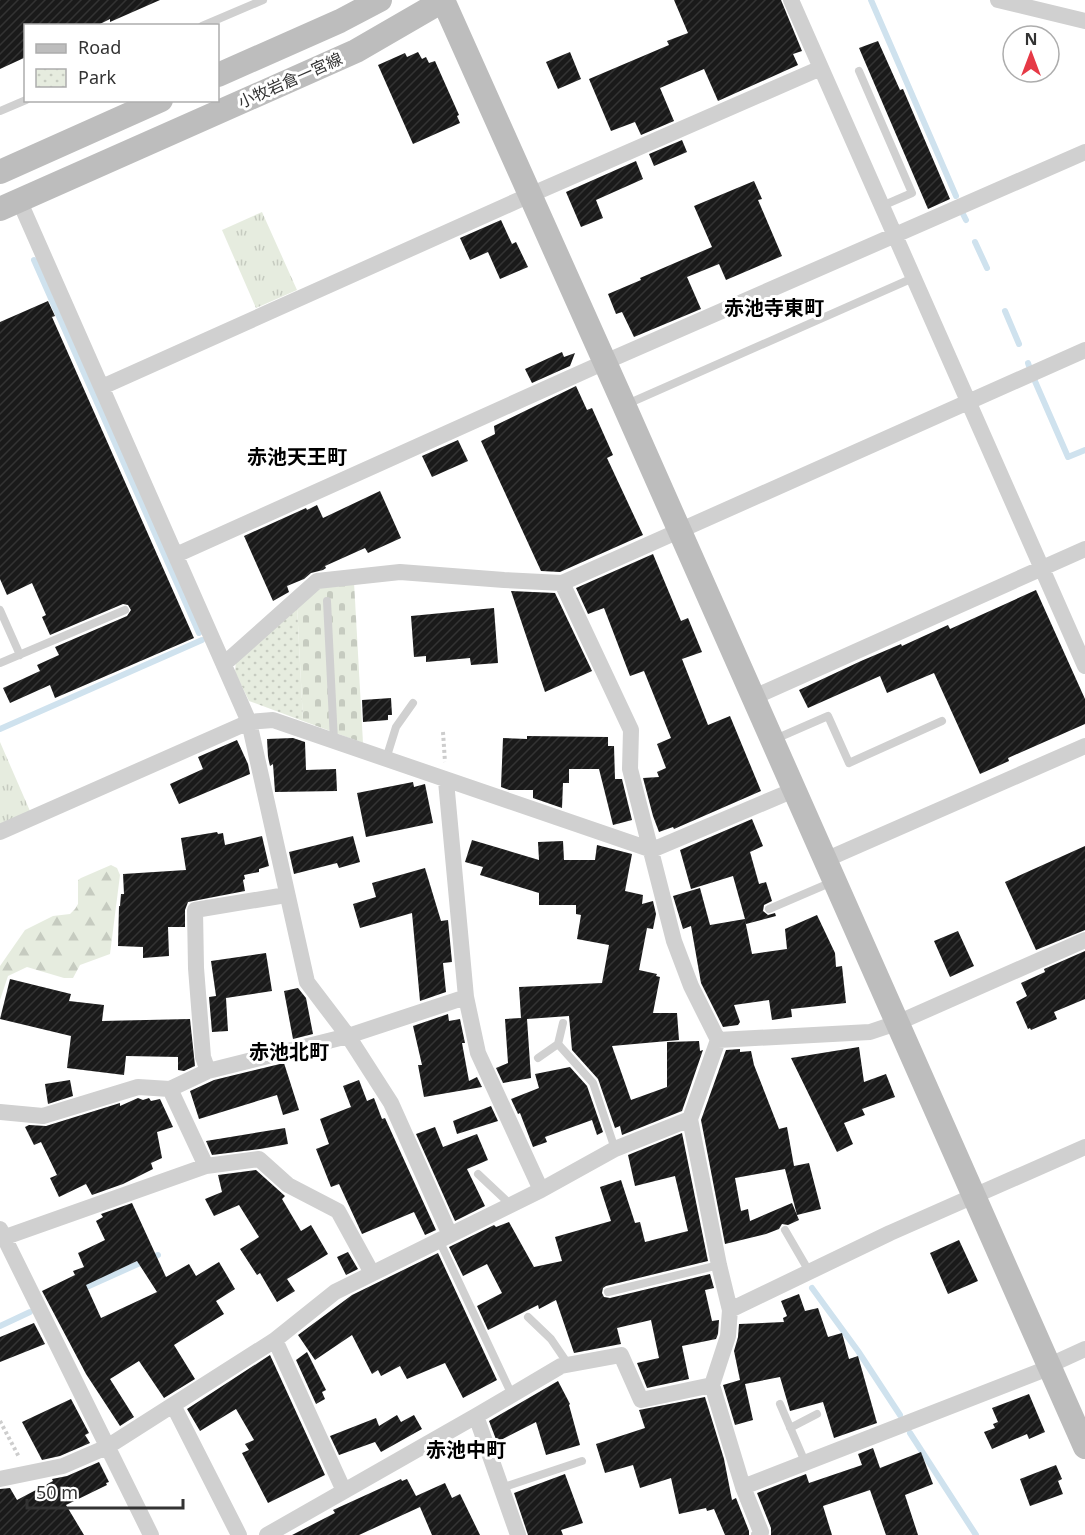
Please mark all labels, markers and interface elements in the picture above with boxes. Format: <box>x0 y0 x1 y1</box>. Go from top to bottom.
legend <box>24 24 219 102</box>
north arrow <box>1001 24 1061 84</box>
text: N <box>1024 28 1038 50</box>
text: Road <box>78 35 121 59</box>
street label: 小牧岩倉一宮線 <box>234 47 346 113</box>
text: Park <box>78 65 116 89</box>
district label: 赤池寺東町 <box>724 294 824 321</box>
district label: 赤池天王町 <box>247 443 347 470</box>
district label: 赤池北町 <box>249 1038 329 1065</box>
district label: 赤池中町 <box>426 1436 506 1463</box>
scale bar <box>27 1472 183 1510</box>
text: 50 m <box>36 1480 78 1504</box>

